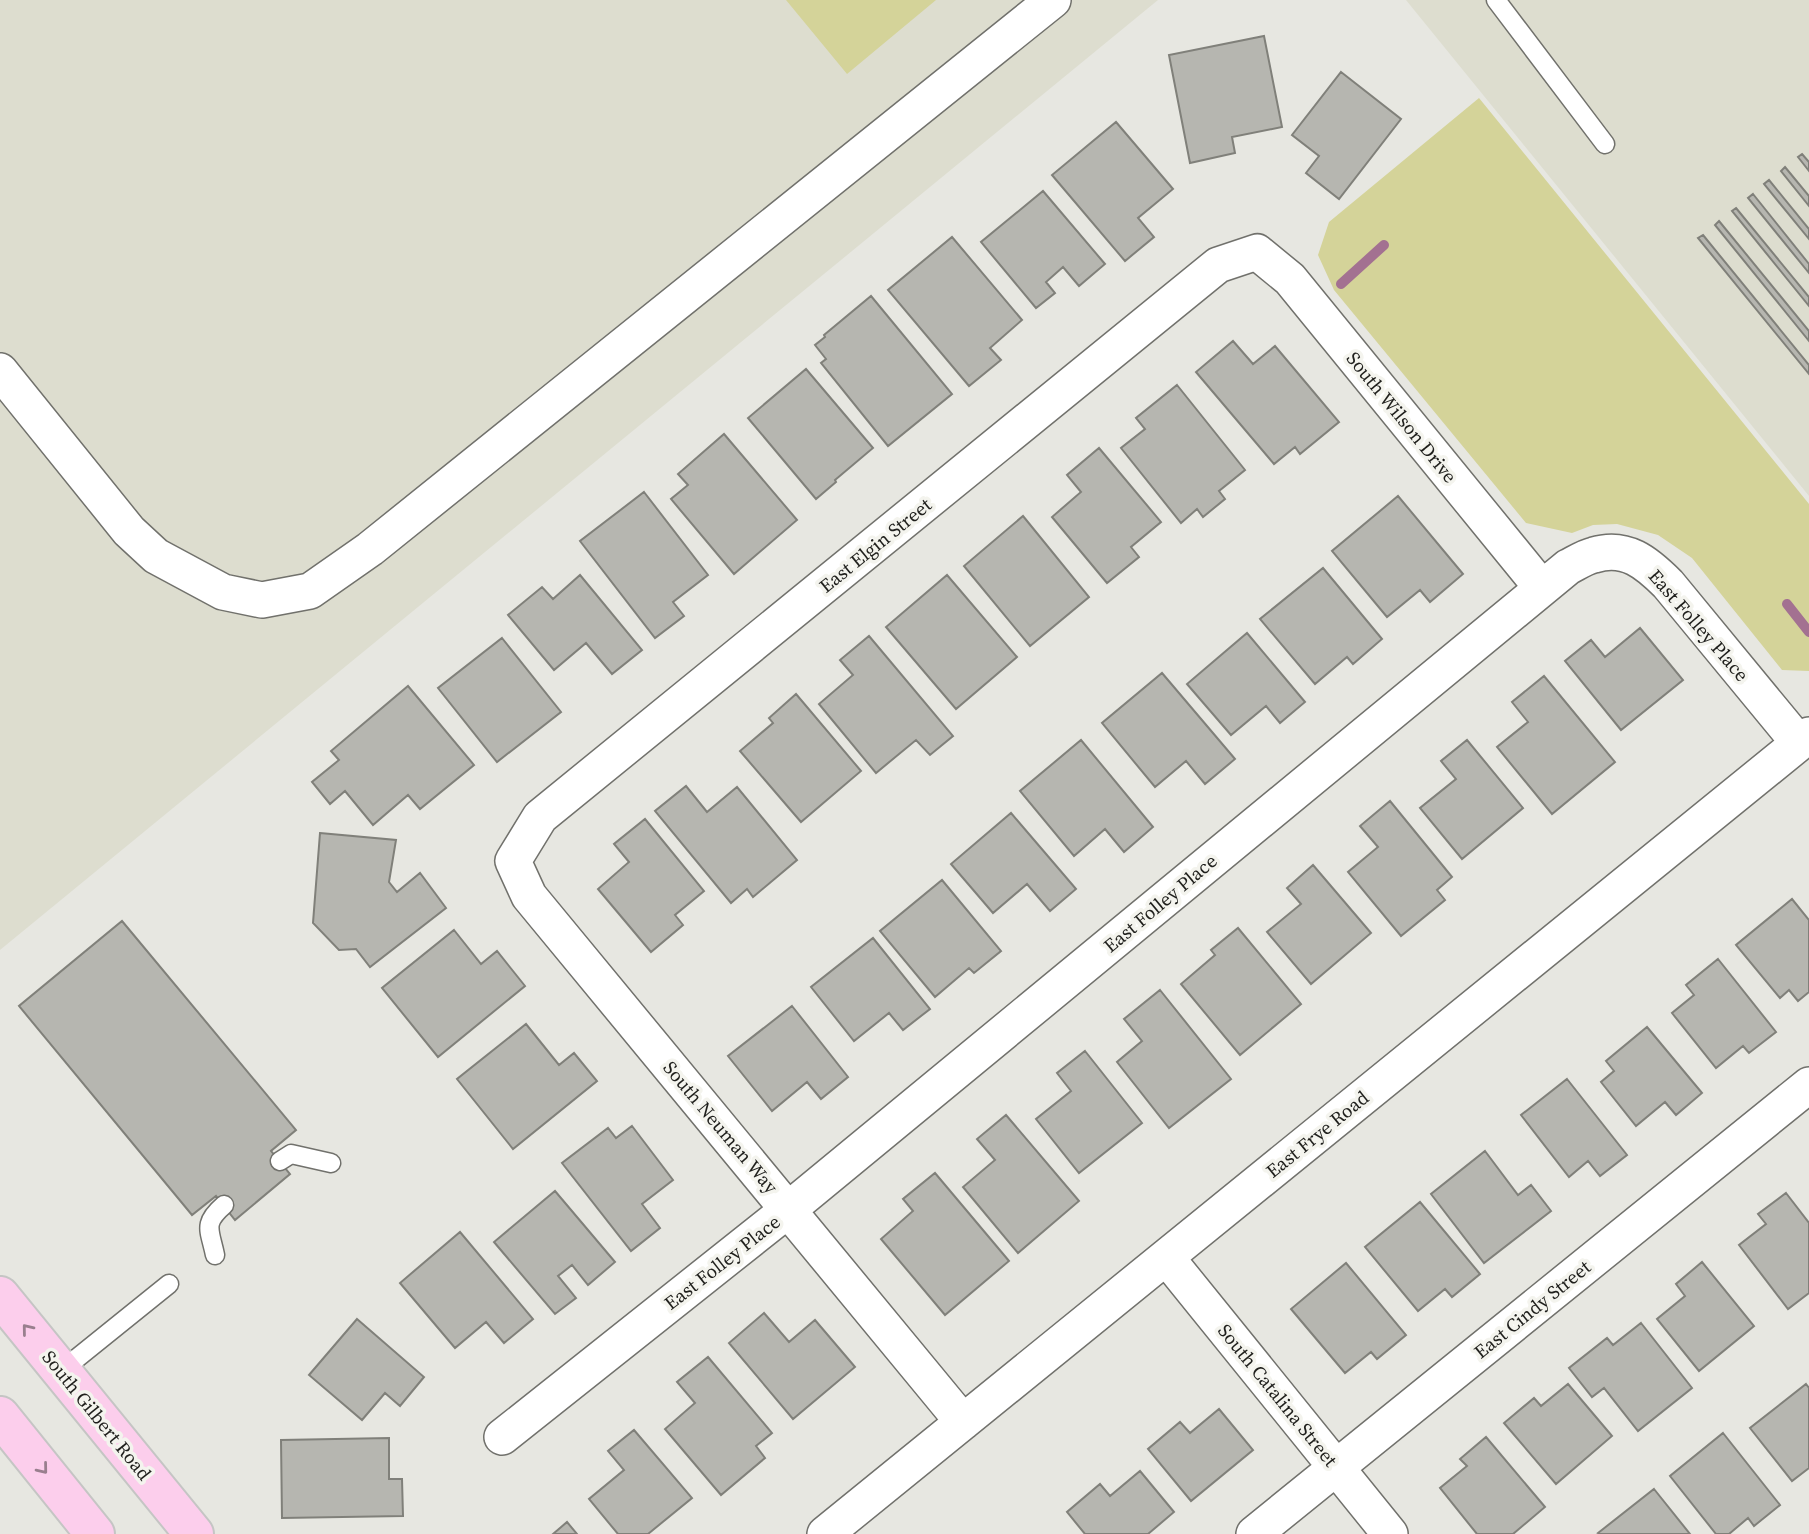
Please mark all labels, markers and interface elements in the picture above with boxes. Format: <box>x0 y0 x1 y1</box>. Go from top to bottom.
street label: South Wilson Drive <box>1341 346 1463 488</box>
street label: East Elgin Street <box>813 491 937 598</box>
street label: East Folley Place <box>1643 563 1755 687</box>
street label: East Folley Place <box>1098 848 1222 958</box>
street label: South Neuman Way <box>658 1055 784 1199</box>
street label: East Frye Road <box>1260 1084 1374 1184</box>
street label: East Folley Place <box>659 1208 785 1316</box>
street label: East Cindy Street <box>1468 1253 1596 1364</box>
street label: South Catalina Street <box>1212 1318 1344 1472</box>
one-way arrow <box>22 1325 35 1337</box>
street label: South Gilbert Road <box>37 1345 158 1486</box>
one-way arrow <box>35 1461 47 1474</box>

